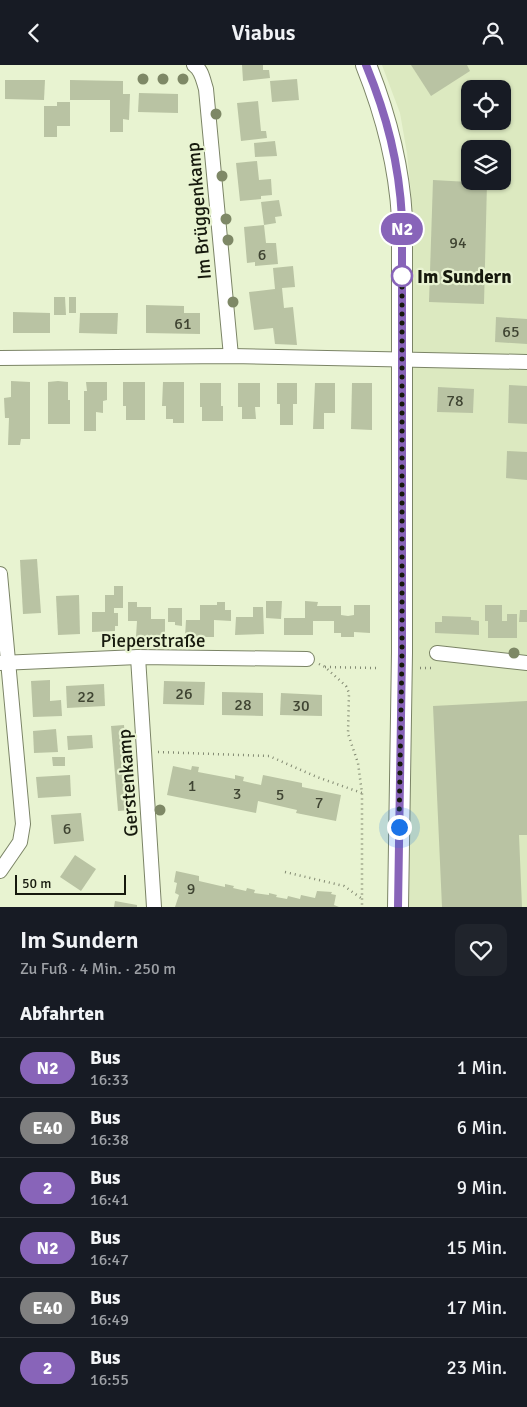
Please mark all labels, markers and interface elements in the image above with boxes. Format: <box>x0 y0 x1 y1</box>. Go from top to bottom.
icon: back <box>20 19 48 47</box>
text: Viabus <box>232 19 295 46</box>
icon: person <box>479 19 507 47</box>
map controls <box>461 80 511 190</box>
button: locate <box>461 80 511 130</box>
button: layers <box>461 140 511 190</box>
street label: Im Brüggenkamp <box>181 141 217 281</box>
line badge: N2 <box>380 213 424 245</box>
text: N2 <box>391 218 413 240</box>
house number: 94 <box>449 233 467 253</box>
house number: 6 <box>258 245 266 265</box>
marker: Im Sundern <box>391 265 413 287</box>
place label: Im Sundern <box>417 265 512 289</box>
house number: 61 <box>174 314 192 334</box>
house number: 65 <box>502 322 520 342</box>
house number: 78 <box>446 391 464 411</box>
street label: Pieperstraße <box>101 629 205 653</box>
house number: 26 <box>175 684 193 704</box>
house number: 22 <box>77 687 95 707</box>
house number: 28 <box>234 695 252 715</box>
house number: 30 <box>292 696 310 716</box>
street label: Gerstenkamp <box>112 728 144 838</box>
house number: 1 <box>188 776 196 796</box>
house number: 3 <box>233 784 241 804</box>
house number: 5 <box>276 785 284 805</box>
house number: 7 <box>315 793 323 813</box>
your location <box>387 815 412 840</box>
house number: 6 <box>63 819 71 839</box>
scale bar <box>15 872 126 895</box>
text: 50 m <box>22 875 51 892</box>
house number: 9 <box>187 879 195 899</box>
button: heart <box>455 924 507 976</box>
text: Im Sundern <box>20 925 139 955</box>
text: Zu Fuß · 4 Min. · 250 m <box>20 959 176 979</box>
text: Abfahrten <box>20 1002 104 1026</box>
text: Bus <box>90 1046 121 1070</box>
text: 1 Min. <box>457 1056 507 1080</box>
text: N2 <box>36 1057 59 1079</box>
text: 16:33 <box>90 1070 129 1090</box>
text: Bus <box>90 1106 121 1130</box>
text: 6 Min. <box>457 1116 507 1140</box>
text: E40 <box>33 1117 62 1139</box>
text: 16:38 <box>90 1130 129 1150</box>
text: Bus <box>90 1166 121 1190</box>
text: 9 Min. <box>457 1176 507 1200</box>
text: 2 <box>43 1177 52 1199</box>
text: 16:41 <box>90 1190 129 1210</box>
text: Bus <box>90 1226 121 1250</box>
text: 15 Min. <box>446 1236 507 1260</box>
text: N2 <box>36 1237 59 1259</box>
text: 16:47 <box>90 1250 129 1270</box>
text: Bus <box>90 1286 121 1310</box>
text: 17 Min. <box>446 1296 507 1320</box>
text: E40 <box>33 1297 62 1319</box>
text: 16:49 <box>90 1310 129 1330</box>
text: Bus <box>90 1346 121 1370</box>
text: 23 Min. <box>446 1356 507 1380</box>
text: 2 <box>43 1357 52 1379</box>
text: 16:55 <box>90 1370 129 1390</box>

